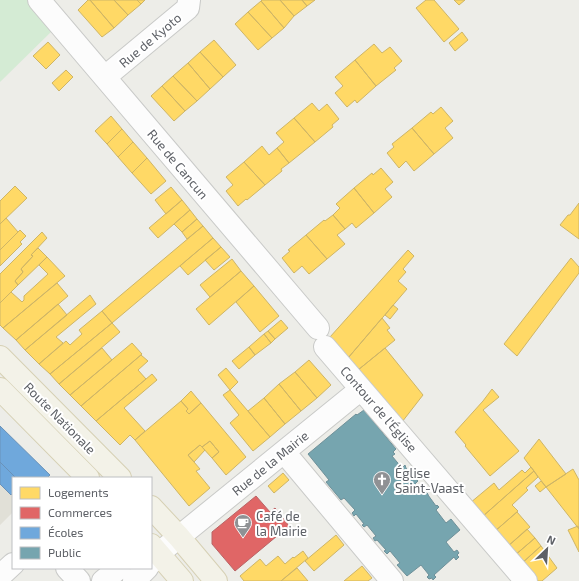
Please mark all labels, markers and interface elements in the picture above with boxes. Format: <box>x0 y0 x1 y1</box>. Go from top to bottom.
street label: Rue de Kyoto <box>116 9 184 71</box>
street label: Rue de Cancun <box>144 126 212 202</box>
street label: Contour de l'Église <box>337 362 421 455</box>
street label: Route Nationale <box>21 379 99 457</box>
street label: Rue de la Mairie <box>229 427 311 499</box>
place label: Église Saint-Vaast <box>395 464 464 496</box>
church icon: Église Saint-Vaast <box>372 470 392 495</box>
legend <box>12 477 152 569</box>
text: Logements <box>48 485 109 499</box>
text: Commerces <box>48 505 112 519</box>
place label: Café de la Mairie <box>256 508 307 539</box>
cafe icon: Café de la Mairie <box>233 513 253 538</box>
text: Écoles <box>48 525 83 539</box>
north arrow <box>527 529 567 569</box>
text: N <box>545 532 558 547</box>
text: Public <box>48 545 81 559</box>

